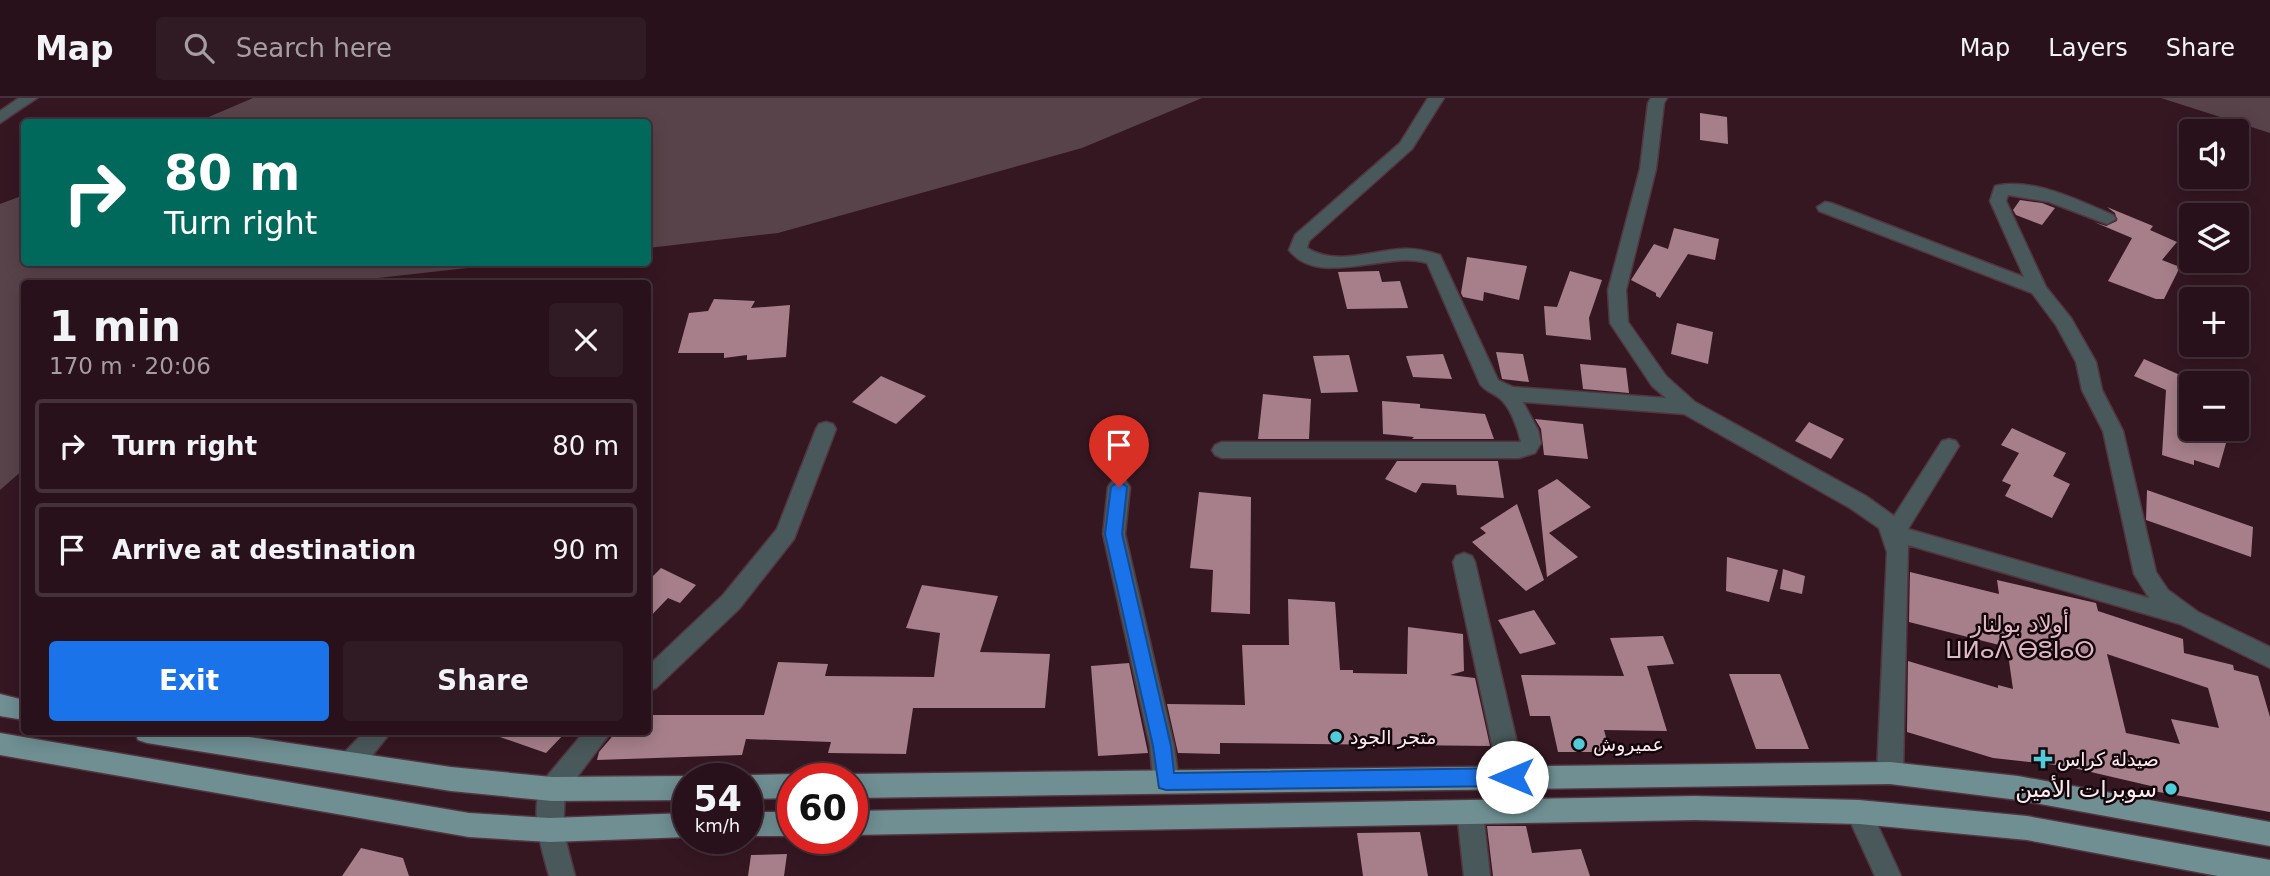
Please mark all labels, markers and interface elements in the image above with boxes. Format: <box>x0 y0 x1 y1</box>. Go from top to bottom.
search box <box>156 17 646 80</box>
text: Map <box>35 29 114 68</box>
icon: search <box>180 29 218 67</box>
text: Search here <box>236 33 392 63</box>
text: Map <box>1960 34 2010 62</box>
text: Layers <box>2048 34 2128 62</box>
text: Share <box>2166 34 2235 62</box>
map controls <box>2179 119 2249 441</box>
button: sound <box>2179 119 2249 189</box>
text: 80 m <box>164 145 300 202</box>
icon: right <box>49 147 140 238</box>
button: layers <box>2179 203 2249 273</box>
text: Turn right <box>164 204 317 242</box>
button: + <box>2179 287 2249 357</box>
text: 1 min <box>49 302 181 351</box>
button: close <box>549 303 623 377</box>
text: 170 m · 20:06 <box>49 353 211 379</box>
button: − <box>2179 371 2249 441</box>
pin <box>1089 415 1149 487</box>
icon: arrive <box>1100 426 1138 464</box>
icon: right <box>53 427 91 465</box>
text: Turn right <box>112 431 257 461</box>
text: 80 m <box>552 431 619 461</box>
icon: arrive <box>53 531 91 569</box>
text: Arrive at destination <box>112 535 416 565</box>
text: 90 m <box>552 535 619 565</box>
district label: أولاد بولنار ⵡⵍⴰⴷ ⴱⵓⵏⴰⵔ <box>1945 609 2095 663</box>
button: Exit <box>49 641 329 721</box>
button: Share <box>343 641 623 721</box>
place label: متجر الجود <box>1350 726 1436 749</box>
marker: متجر الجود <box>1328 729 1344 745</box>
place label: عميروش <box>1593 733 1664 756</box>
marker: عميروش <box>1571 736 1587 752</box>
position arrow <box>1475 740 1549 814</box>
place label: صيدلة كراس <box>2057 748 2159 771</box>
marker: صيدلة كراس <box>2035 751 2051 767</box>
speed limit sign: 60 <box>777 763 868 854</box>
place label: سوبرات الأمين <box>2015 775 2157 803</box>
text: 54 <box>693 779 742 819</box>
marker: سوبرات الأمين <box>2163 781 2179 797</box>
text: km/h <box>695 815 740 836</box>

